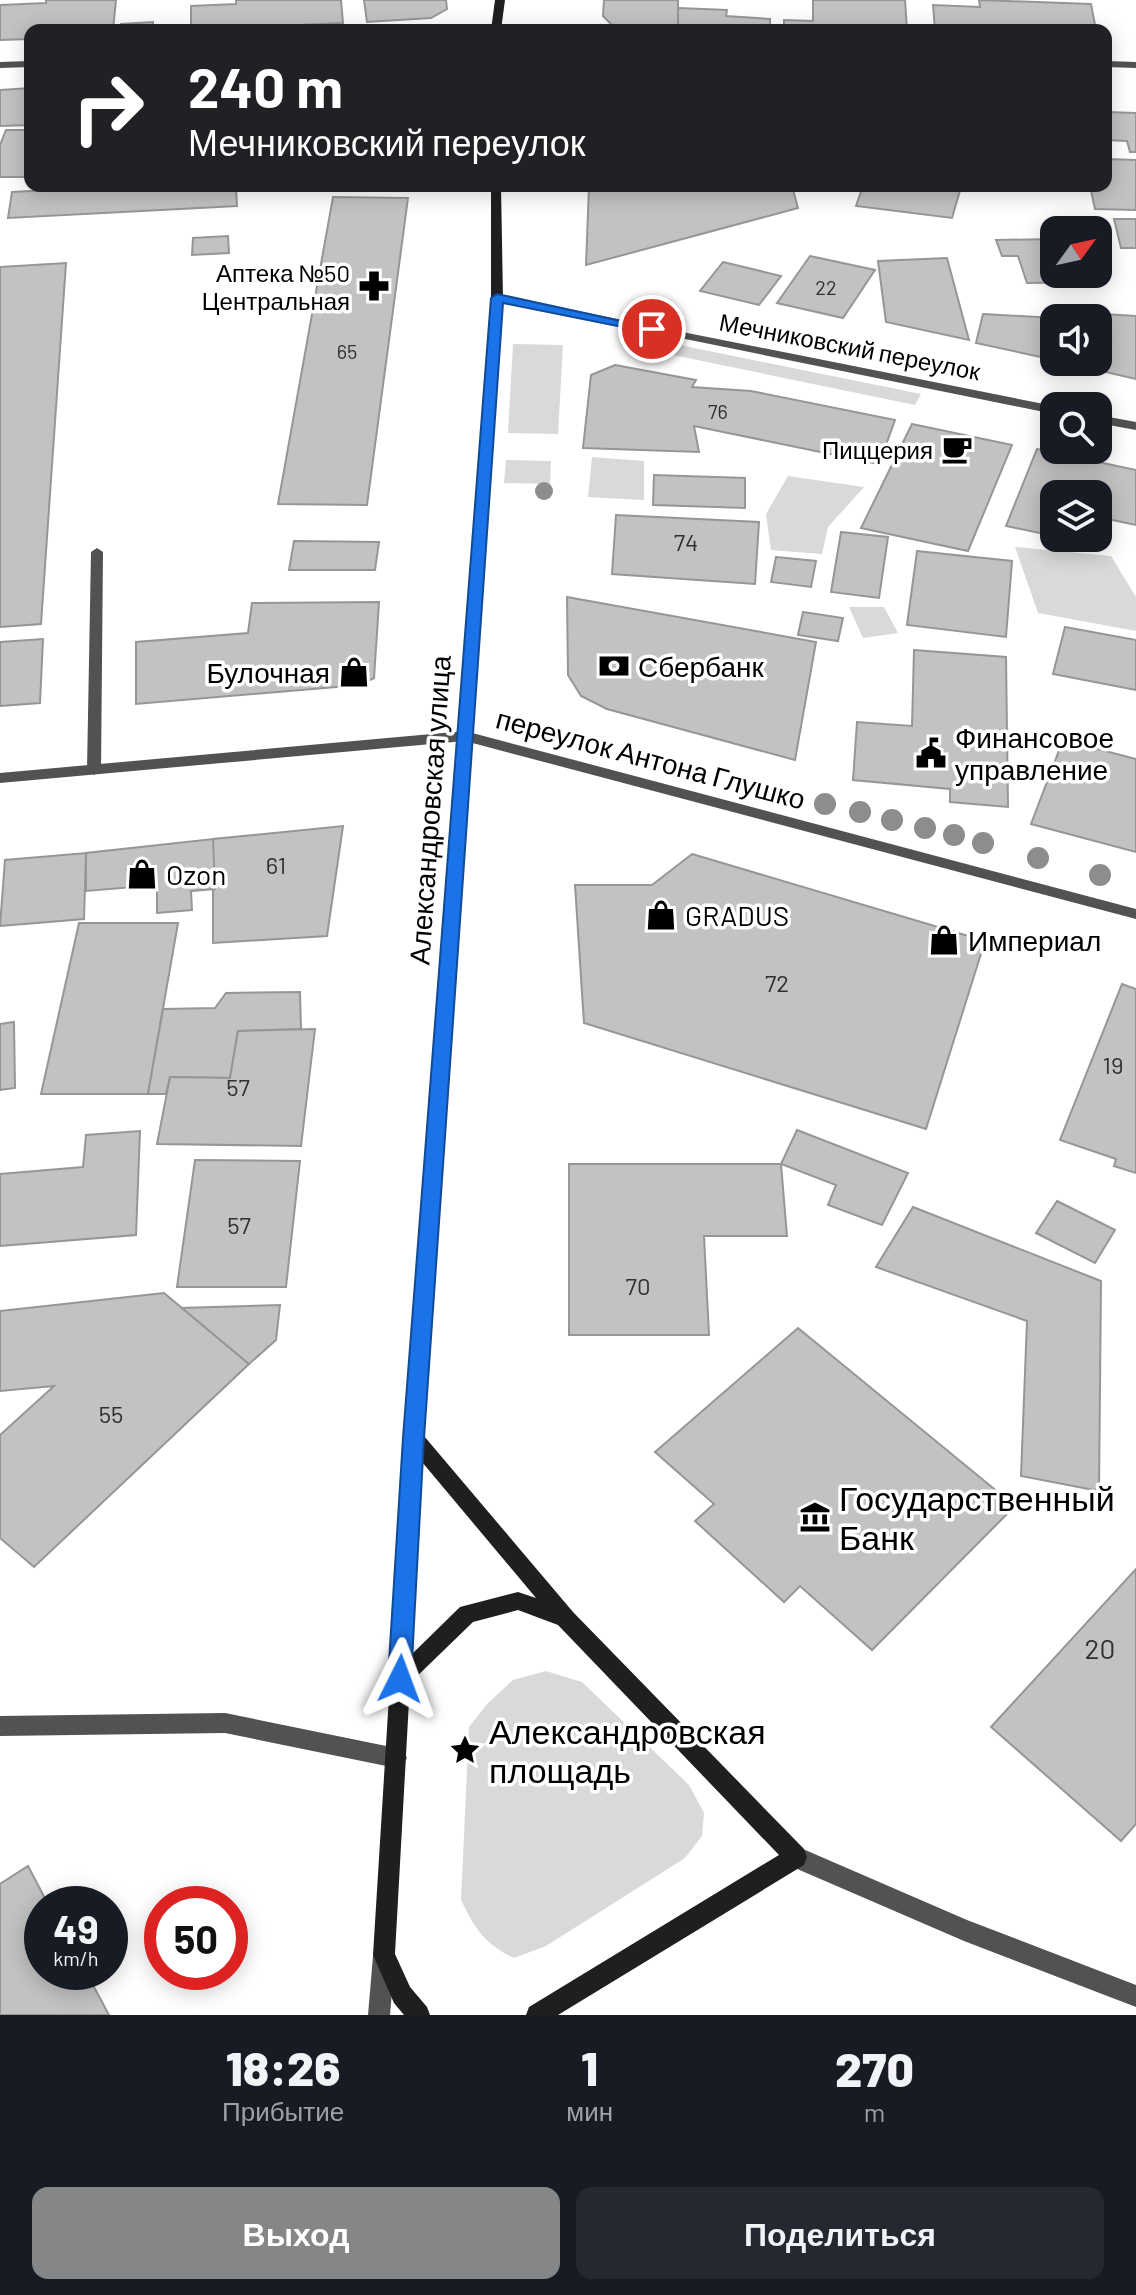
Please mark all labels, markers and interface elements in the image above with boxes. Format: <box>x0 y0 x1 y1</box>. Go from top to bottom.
text: 240 m <box>188 52 343 119</box>
icon: right <box>56 56 160 160</box>
text: Мечниковский переулок <box>188 120 586 163</box>
north arrow <box>1040 216 1112 288</box>
map controls <box>1040 216 1112 552</box>
place label: Аптека №50 Центральная <box>202 258 350 315</box>
pharmacy icon: Аптека №50 Центральная <box>357 269 391 303</box>
house number: 22 <box>815 275 837 299</box>
pin <box>618 295 686 363</box>
button: sound <box>1040 304 1112 376</box>
street label: Мечниковский переулок <box>717 306 983 386</box>
icon: arrive <box>630 307 674 351</box>
house number: 65 <box>337 339 357 363</box>
button: search <box>1040 392 1112 464</box>
house number: 76 <box>708 399 728 423</box>
cafe icon: Пиццерия <box>940 432 974 466</box>
place label: Пиццерия <box>822 435 933 464</box>
button: layers <box>1040 480 1112 552</box>
house number: 74 <box>674 527 698 556</box>
bank icon: Сбербанк <box>597 649 631 683</box>
place label: Сбербанк <box>638 649 765 683</box>
street label: Александровская улица <box>401 654 457 966</box>
place label: Булочная <box>206 655 330 689</box>
shop icon: Булочная <box>337 655 371 689</box>
street label: переулок Антона Глушко <box>493 700 809 816</box>
place label: Финансовое управление <box>955 720 1114 786</box>
public building icon: Финансовое управление <box>914 736 948 770</box>
house number: 61 <box>266 850 286 879</box>
shop icon: Ozon <box>125 857 159 891</box>
place label: Ozon <box>166 857 226 891</box>
shop icon: GRADUS <box>644 898 678 932</box>
place label: GRADUS <box>685 898 789 932</box>
shop icon: Империал <box>927 923 961 957</box>
place label: Империал <box>968 923 1101 957</box>
house number: 72 <box>765 968 789 997</box>
house number: 19 <box>1103 1050 1123 1079</box>
house number: 57 <box>226 1072 250 1101</box>
house number: 57 <box>227 1210 251 1239</box>
house number: 70 <box>626 1271 650 1300</box>
house number: 55 <box>99 1399 123 1428</box>
place label: Государственный Банк <box>839 1477 1115 1557</box>
museum icon: Государственный Банк <box>798 1500 832 1534</box>
house number: 20 <box>1085 1631 1115 1665</box>
position arrow <box>358 1637 442 1721</box>
place label: Александровская площадь <box>489 1710 766 1790</box>
place icon: Александровская площадь <box>448 1733 482 1767</box>
speed limit sign: 50 <box>144 1886 248 1990</box>
text: 49 <box>53 1904 99 1952</box>
text: km/h <box>53 1946 99 1970</box>
text: 18:26 <box>226 2038 340 2096</box>
text: 1 <box>581 2038 598 2096</box>
text: 270 <box>835 2039 914 2097</box>
text: Прибытие <box>222 2095 344 2126</box>
text: мин <box>566 2095 613 2126</box>
text: m <box>864 2096 885 2127</box>
button: Выход <box>32 2187 560 2279</box>
button: Поделиться <box>576 2187 1104 2279</box>

